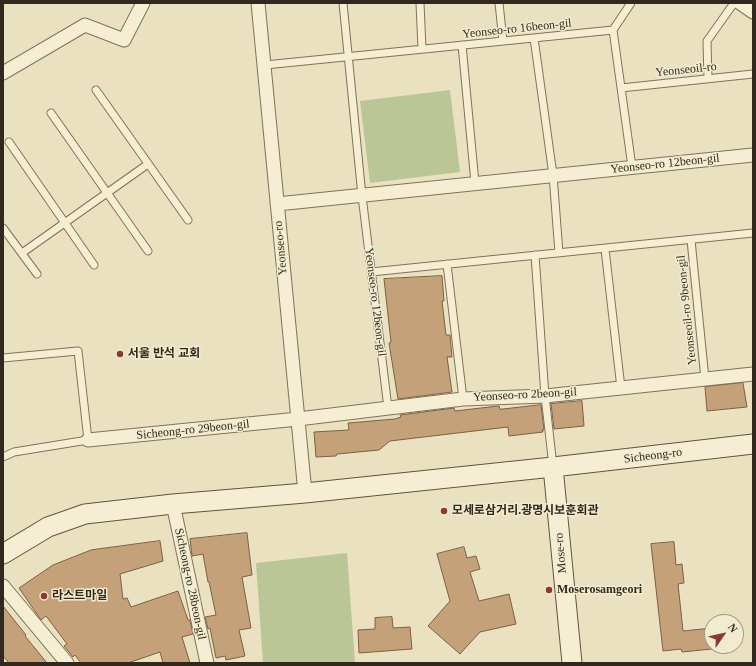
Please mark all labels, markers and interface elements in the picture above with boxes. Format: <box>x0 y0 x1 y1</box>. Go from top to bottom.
street label: Yeonseo-ro 16beon-gil <box>462 16 572 42</box>
street label: Yeonseoil-ro <box>655 60 717 80</box>
street label: Yeonseo-ro 12beon-gil <box>610 151 720 177</box>
street label: Yeonseo-ro <box>271 220 291 276</box>
street label: Yeonseo-ro 12beon-gil <box>361 247 389 357</box>
street label: Yeonseoil-ro 9beon-gil <box>674 254 700 366</box>
place label: 서울 반석 교회 <box>128 347 200 361</box>
marker: 서울 반석 교회 <box>115 349 125 359</box>
street label: Yeonseo-ro 2beon-gil <box>473 385 577 405</box>
street label: Sicheong-ro 29beon-gil <box>136 417 250 443</box>
street label: Sicheong-ro <box>623 445 683 467</box>
place label: 모세로삼거리.광명시보훈회관 <box>452 504 599 518</box>
marker: 모세로삼거리.광명시보훈회관 <box>439 506 449 516</box>
street label: Sicheong-ro 28beon-gil <box>171 527 209 641</box>
street label: Mose-ro <box>552 532 570 574</box>
place label: Moserosamgeori <box>557 583 642 597</box>
marker: Moserosamgeori <box>544 585 554 595</box>
place label: 라스트마일 <box>52 589 107 603</box>
marker: 라스트마일 <box>39 591 49 601</box>
north arrow <box>704 614 744 654</box>
text: N <box>726 621 740 634</box>

